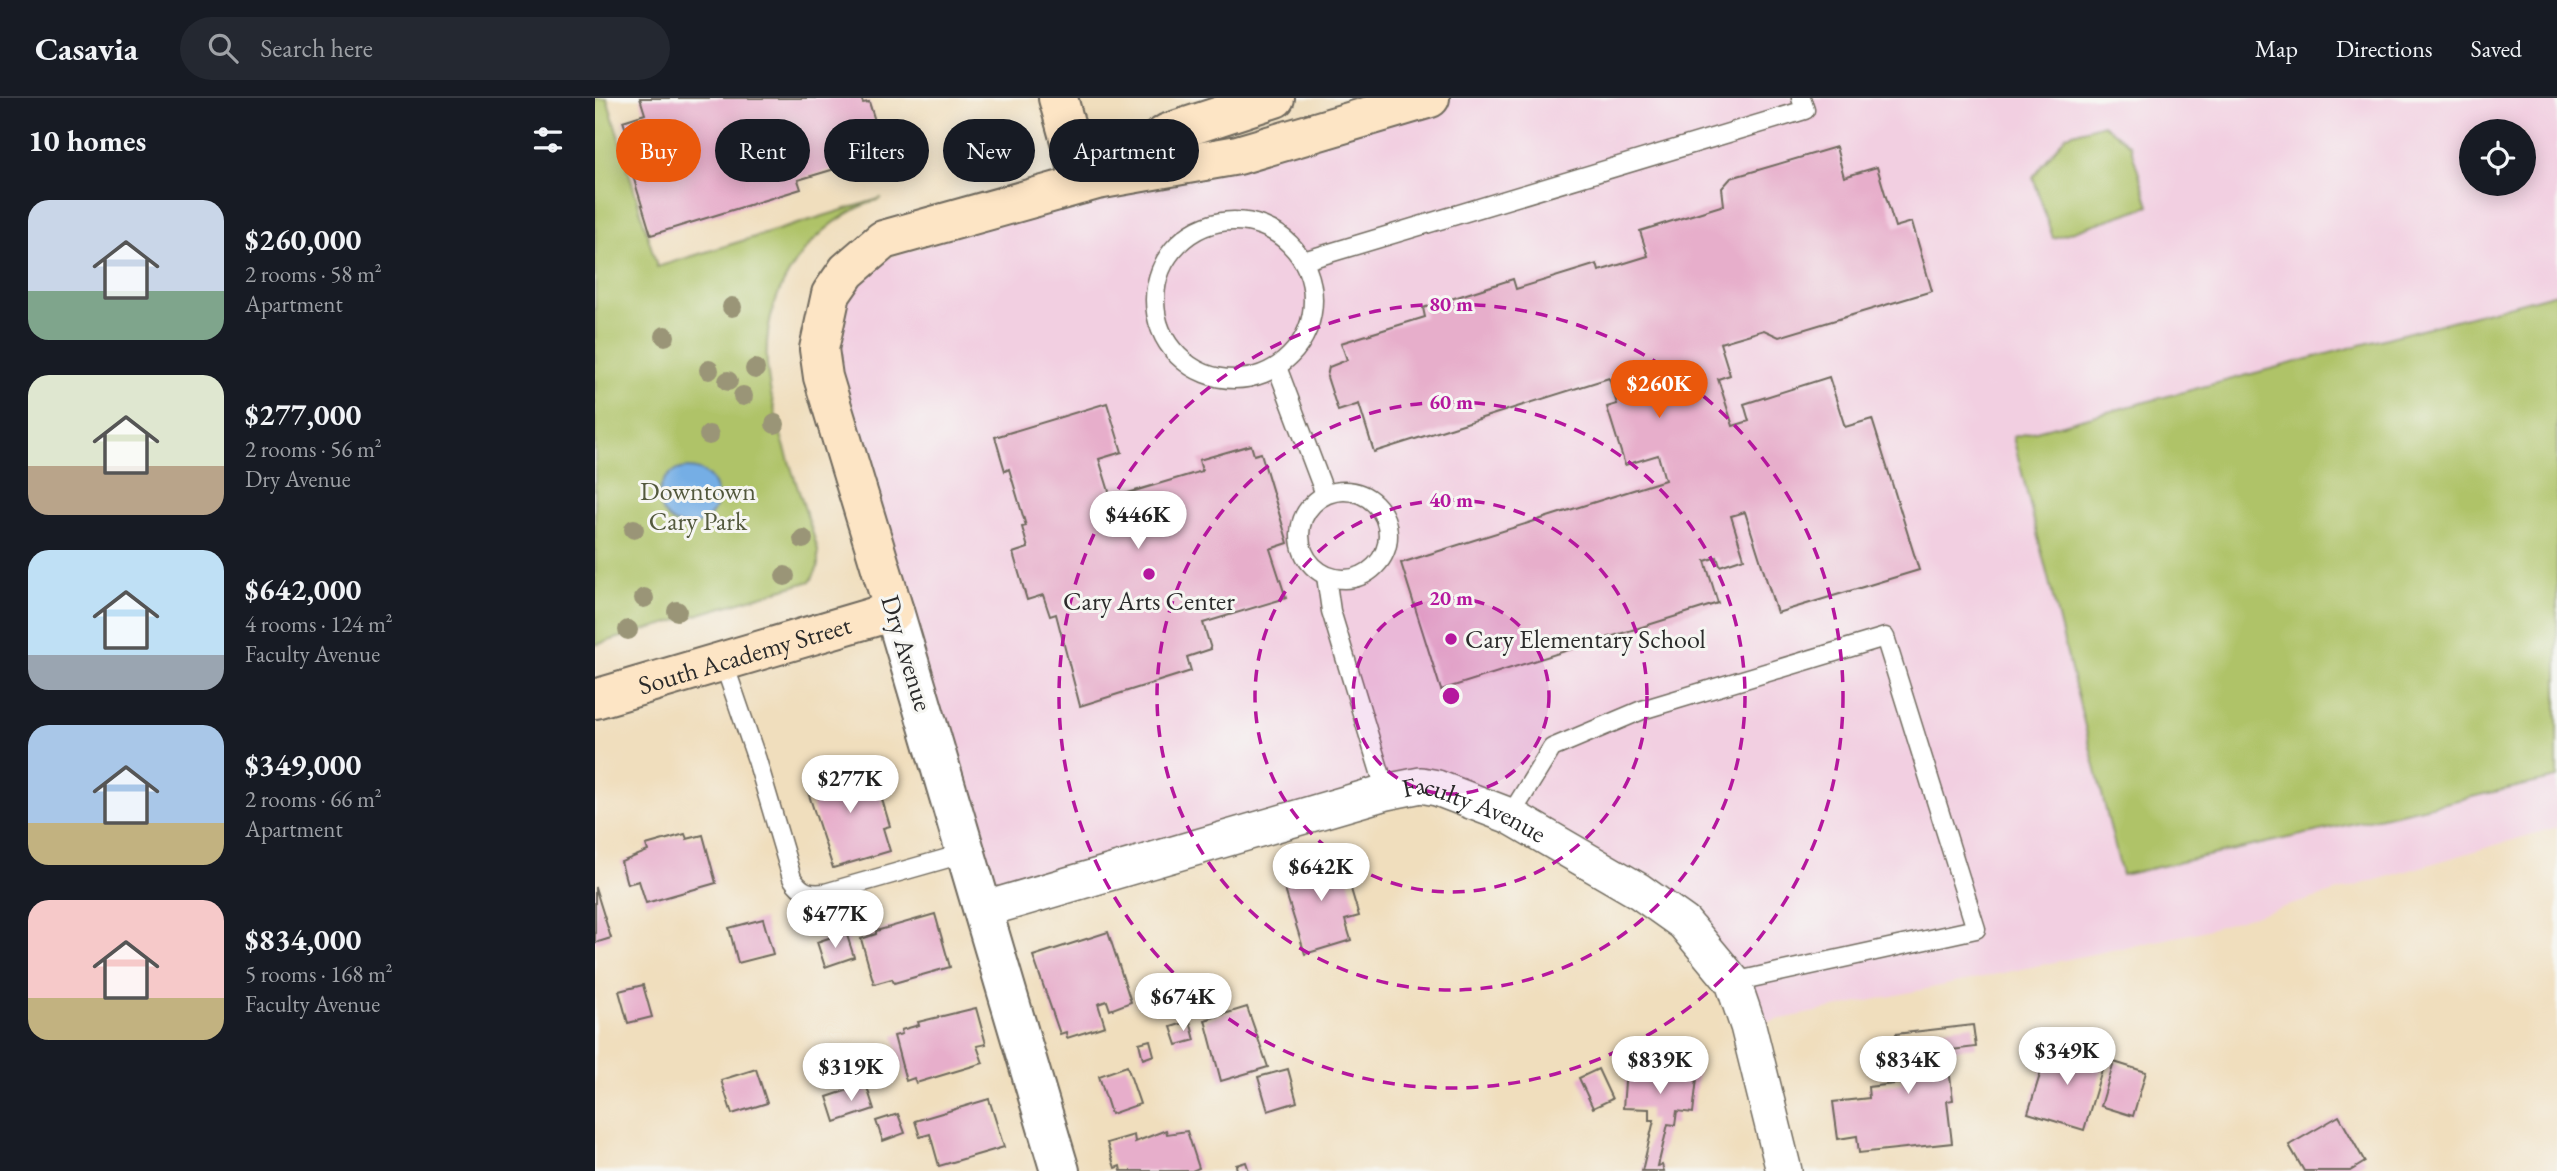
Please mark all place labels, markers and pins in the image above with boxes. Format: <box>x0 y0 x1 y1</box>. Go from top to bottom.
pin: $260K <box>1610 360 1708 420</box>
pin: $446K <box>1089 491 1187 551</box>
marker: Cary Arts Center <box>1141 566 1157 582</box>
place label: Cary Arts Center <box>1063 584 1235 618</box>
place label: Cary Elementary School <box>1465 622 1706 656</box>
marker: Cary Elementary School <box>1443 631 1459 647</box>
centre of rings <box>1439 684 1463 708</box>
pin: $277K <box>801 756 899 815</box>
pin: $642K <box>1272 844 1370 903</box>
pin: $477K <box>786 890 884 950</box>
pin: $674K <box>1134 974 1232 1033</box>
pin: $349K <box>2018 1028 2116 1087</box>
pin: $839K <box>1611 1037 1709 1096</box>
pin: $834K <box>1859 1037 1957 1096</box>
pin: $319K <box>802 1044 900 1103</box>

